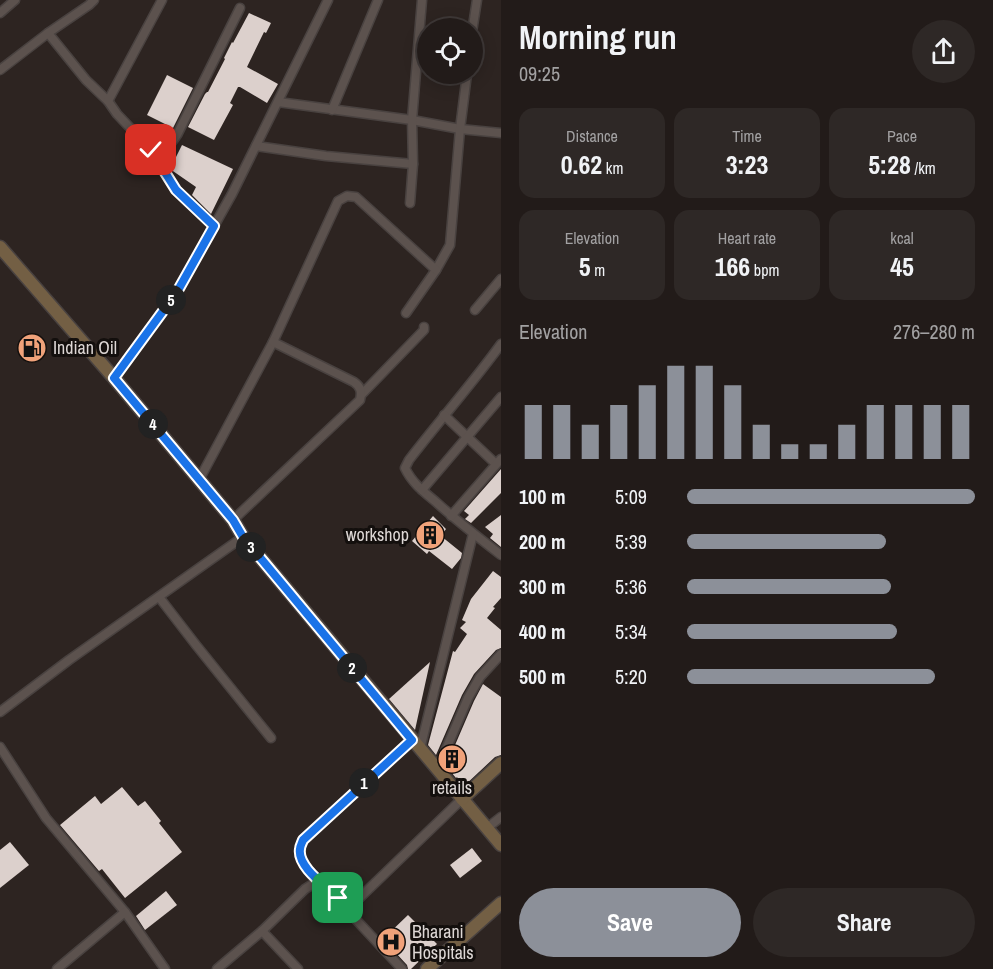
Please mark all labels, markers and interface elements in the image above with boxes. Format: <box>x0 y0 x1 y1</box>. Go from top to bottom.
text: Morning run <box>519 15 677 59</box>
map controls <box>417 18 483 84</box>
button: locate <box>417 18 483 84</box>
button: share <box>912 20 975 83</box>
text: 09:25 <box>519 60 560 87</box>
pin <box>125 124 176 175</box>
text: Distance <box>566 125 618 147</box>
text: Time <box>732 125 762 147</box>
text: Pace <box>887 125 917 147</box>
icon: check <box>134 133 167 166</box>
text: 0.62 <box>561 147 602 182</box>
text: 3:23 <box>726 147 768 182</box>
text: 5:28 <box>868 147 911 182</box>
text: km <box>602 157 623 179</box>
text: /km <box>911 157 936 179</box>
text: Elevation <box>565 227 619 249</box>
text: Heart rate <box>718 227 776 249</box>
text: kcal <box>890 227 914 249</box>
text: 5 <box>579 249 591 284</box>
text: 166 <box>715 249 750 284</box>
text: 45 <box>890 249 914 284</box>
text: m <box>591 259 605 281</box>
text: bpm <box>750 259 779 281</box>
pin: 5 <box>156 285 186 315</box>
text: 5 <box>167 289 175 311</box>
text: Elevation <box>519 318 587 345</box>
text: 276–280 m <box>893 318 975 345</box>
fuel station icon: Indian Oil <box>16 332 48 364</box>
place label: Indian Oil <box>53 335 117 360</box>
pin: 4 <box>138 409 168 439</box>
text: 4 <box>149 413 157 435</box>
text: 100 m <box>519 483 566 510</box>
text: 5:09 <box>615 483 647 510</box>
building icon: workshop <box>414 519 446 551</box>
place label: workshop <box>346 522 409 547</box>
text: 200 m <box>519 528 566 555</box>
text: 5:39 <box>615 528 647 555</box>
pin: 3 <box>236 532 266 562</box>
text: 3 <box>247 536 255 558</box>
text: 300 m <box>519 573 566 600</box>
text: 5:36 <box>615 573 647 600</box>
text: 400 m <box>519 618 566 645</box>
text: 5:34 <box>615 618 647 645</box>
pin: 2 <box>337 653 367 683</box>
text: 2 <box>348 657 356 679</box>
text: 500 m <box>519 663 566 690</box>
text: 5:20 <box>615 663 647 690</box>
building icon: retails <box>436 743 468 775</box>
pin: 1 <box>349 768 379 798</box>
text: 1 <box>360 772 368 794</box>
place label: retails <box>432 775 472 800</box>
pin <box>312 872 363 923</box>
icon: arrive <box>321 881 354 914</box>
button: Save <box>519 888 741 957</box>
button: Share <box>753 888 975 957</box>
place label: Bharani Hospitals <box>412 919 474 965</box>
hospital icon: Bharani Hospitals <box>375 926 407 958</box>

